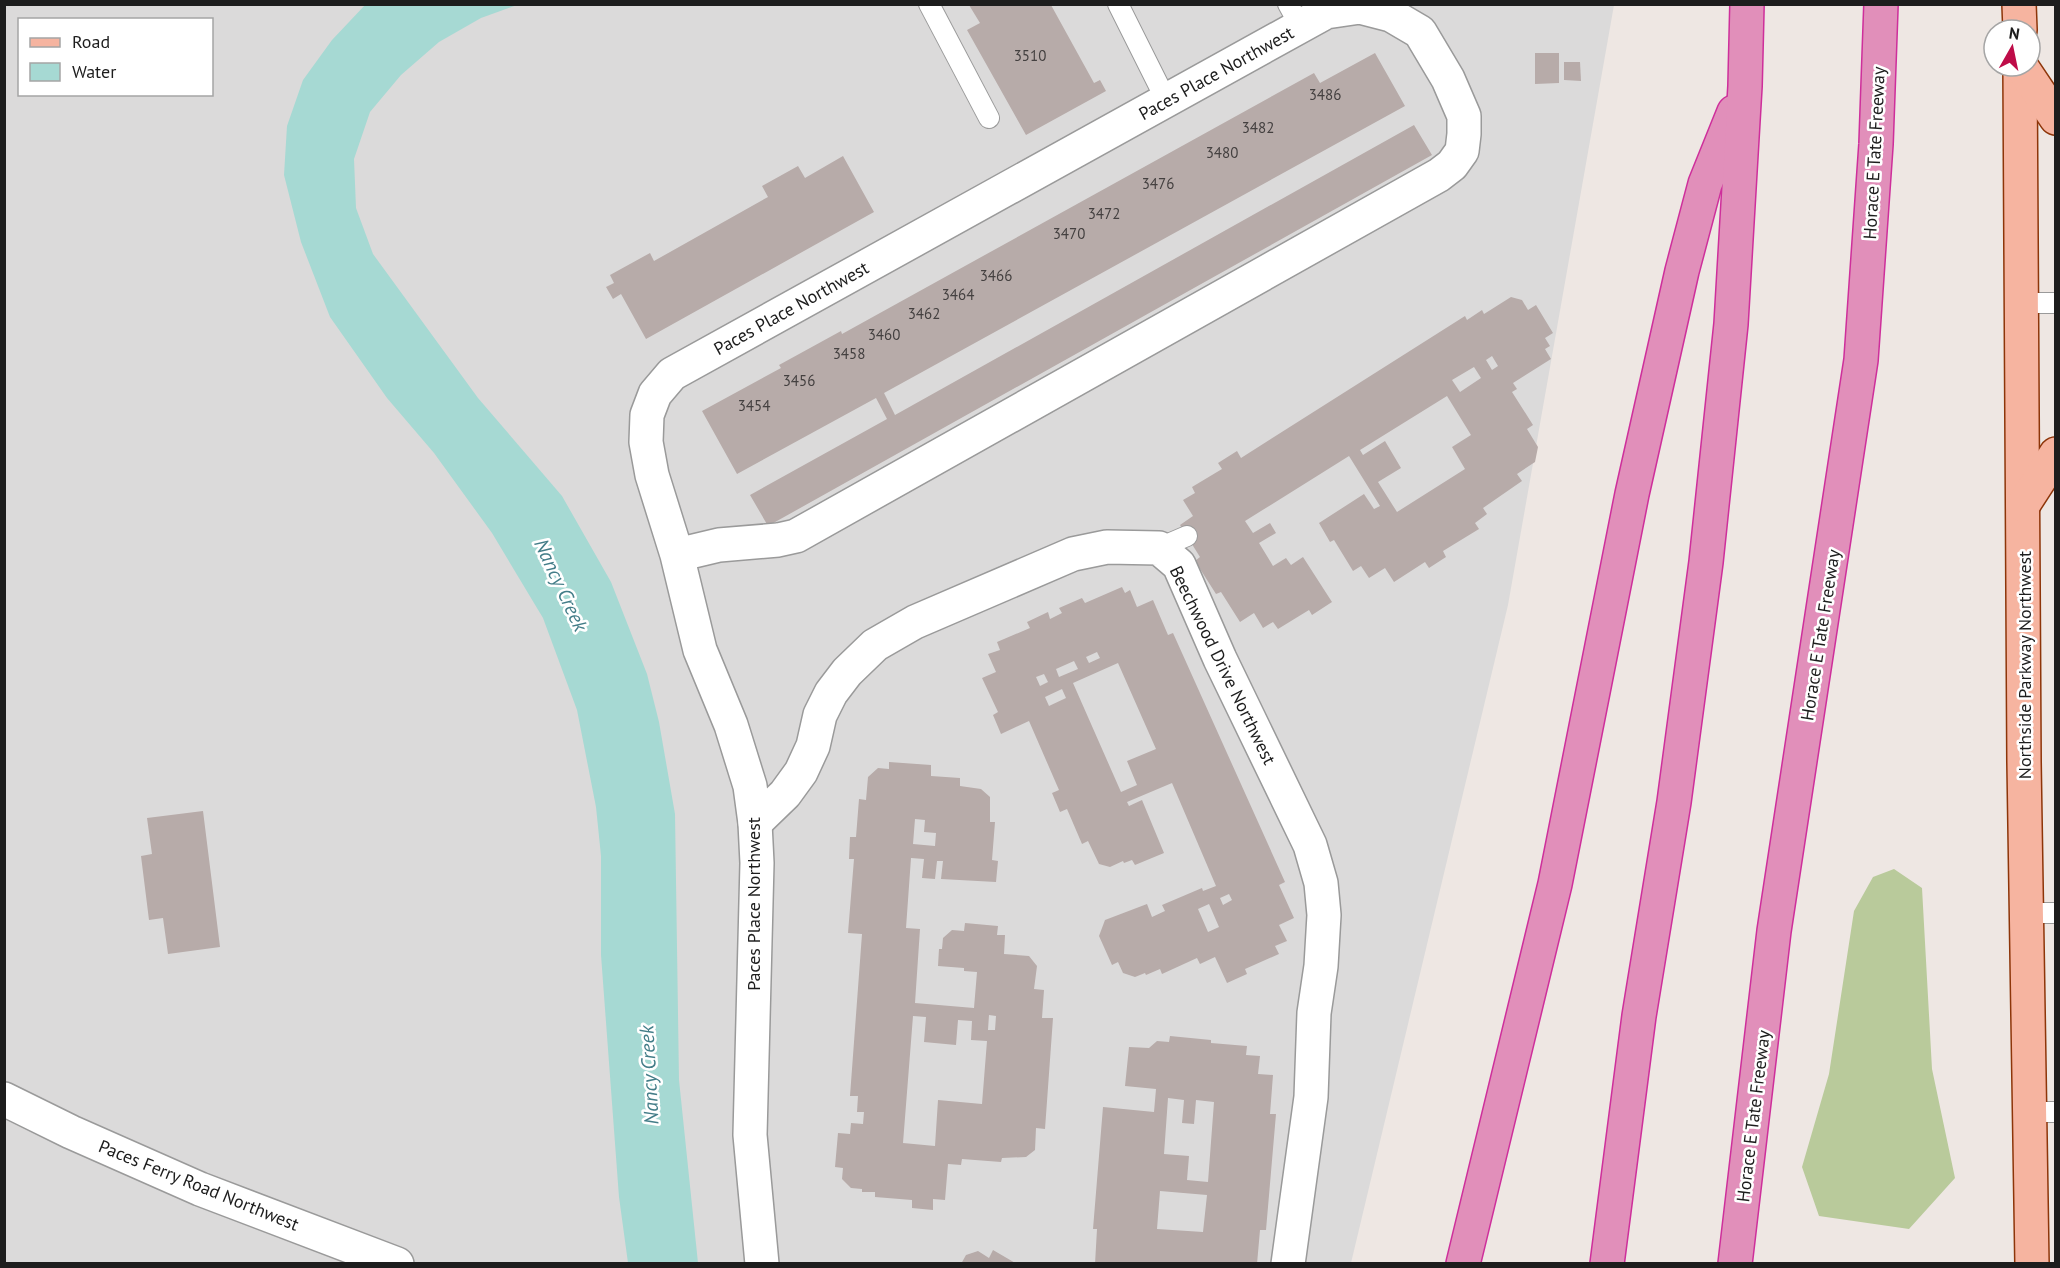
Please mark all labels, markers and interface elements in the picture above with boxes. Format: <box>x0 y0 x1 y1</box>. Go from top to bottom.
legend <box>18 18 213 96</box>
north arrow <box>1982 18 2042 78</box>
street label: Paces Place Northwest <box>1134 21 1298 125</box>
text: N <box>2008 22 2021 44</box>
text: Road <box>72 30 110 53</box>
house number: 3510 <box>1014 46 1046 65</box>
text: Water <box>72 60 116 83</box>
street label: Horace E Tate Freeway <box>1858 65 1890 240</box>
house number: 3486 <box>1309 85 1341 104</box>
house number: 3482 <box>1242 118 1274 137</box>
house number: 3480 <box>1206 143 1238 162</box>
house number: 3476 <box>1142 174 1174 193</box>
house number: 3472 <box>1088 204 1120 223</box>
house number: 3470 <box>1053 224 1085 243</box>
street label: Paces Place Northwest <box>709 256 873 360</box>
house number: 3466 <box>980 266 1012 285</box>
house number: 3464 <box>942 285 974 304</box>
house number: 3462 <box>908 304 940 323</box>
house number: 3460 <box>868 325 900 344</box>
house number: 3458 <box>833 344 865 363</box>
house number: 3456 <box>783 371 815 390</box>
house number: 3454 <box>738 396 770 415</box>
water label: Nancy Creek <box>528 534 594 636</box>
street label: Horace E Tate Freeway <box>1795 547 1845 722</box>
street label: Northside Parkway Northwest <box>2013 551 2036 779</box>
street label: Beechwood Drive Northwest <box>1165 562 1281 768</box>
street label: Paces Place Northwest <box>742 817 765 991</box>
water label: Nancy Creek <box>633 1024 665 1125</box>
street label: Horace E Tate Freeway <box>1731 1028 1775 1203</box>
street label: Paces Ferry Road Northwest <box>95 1134 303 1236</box>

